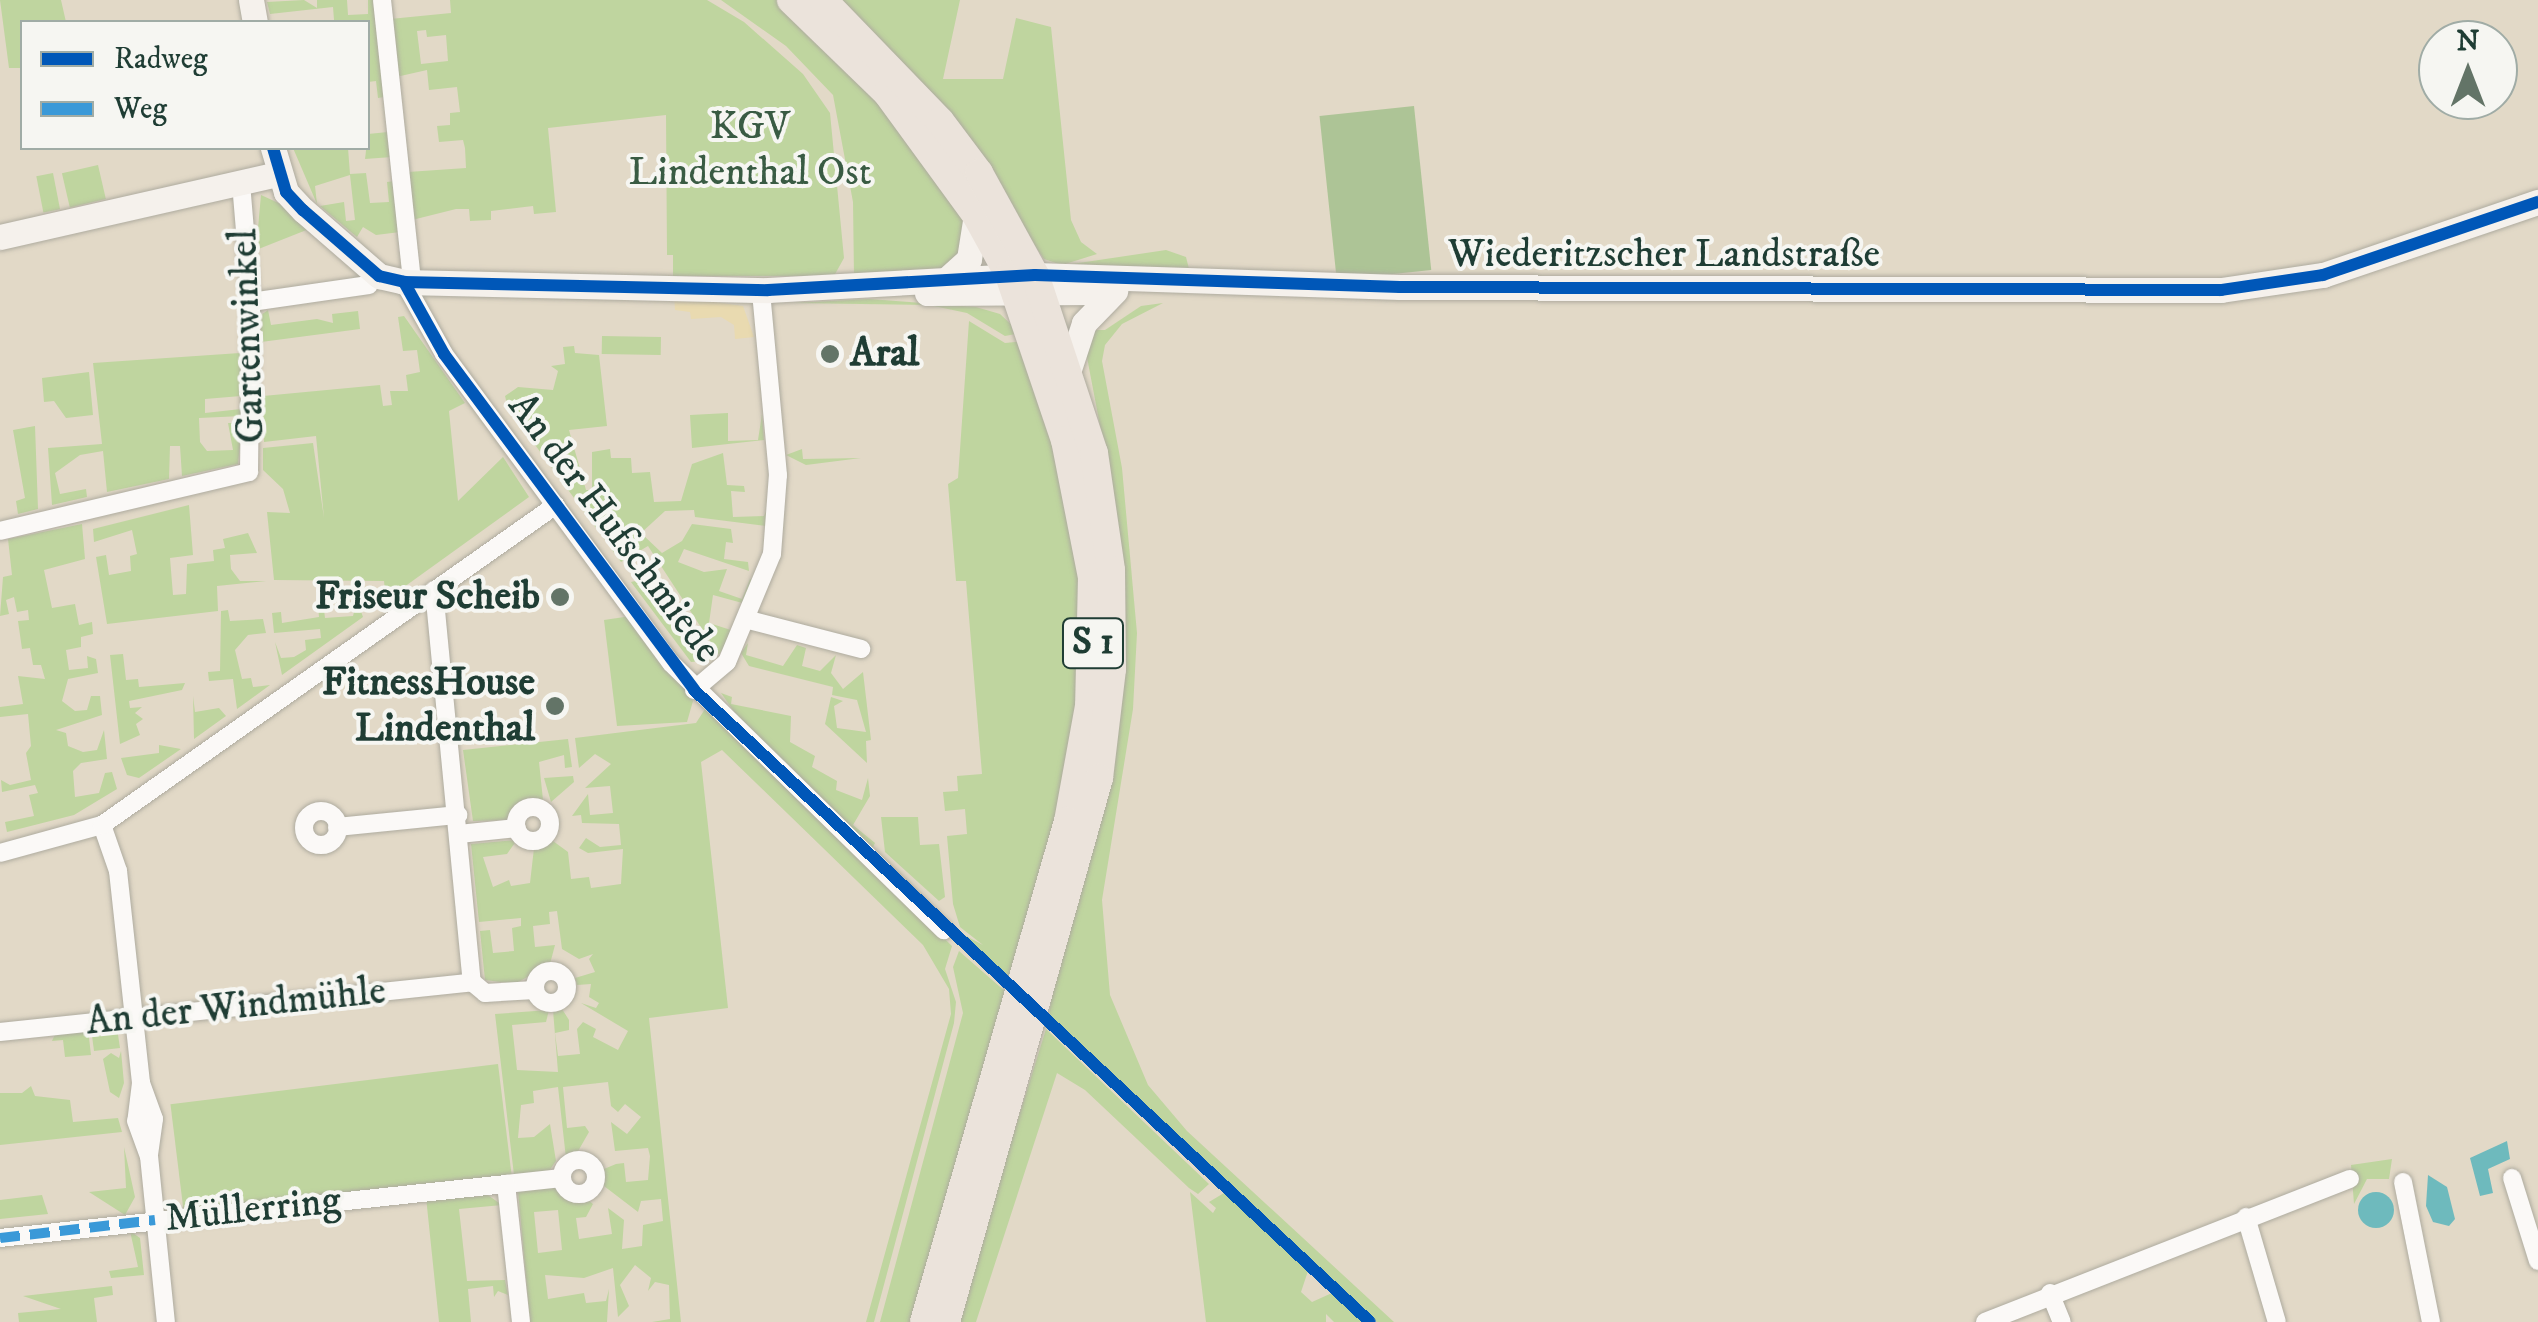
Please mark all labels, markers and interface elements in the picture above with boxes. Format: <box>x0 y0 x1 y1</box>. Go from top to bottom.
legend <box>20 20 370 150</box>
north arrow <box>2418 20 2518 120</box>
text: N <box>2457 24 2479 59</box>
text: Radweg <box>114 41 208 78</box>
text: Weg <box>114 91 167 128</box>
park label: KGV Lindenthal Ost <box>628 103 872 197</box>
street label: Gartenwinkel <box>220 228 276 444</box>
street label: Wiederitzscher Landstraße <box>1448 231 1880 279</box>
place label: Aral <box>850 330 919 378</box>
marker: Aral <box>819 343 841 365</box>
street label: An der Hufschmiede <box>497 384 731 672</box>
place label: Friseur Scheib <box>315 573 540 621</box>
marker: Friseur Scheib <box>549 586 571 608</box>
road number: S 1 <box>1060 610 1126 676</box>
place label: FitnessHouse Lindenthal <box>322 659 535 753</box>
marker: FitnessHouse Lindenthal <box>544 695 566 717</box>
street label: An der Windmühle <box>84 967 388 1047</box>
street label: Müllerring <box>163 1177 343 1243</box>

